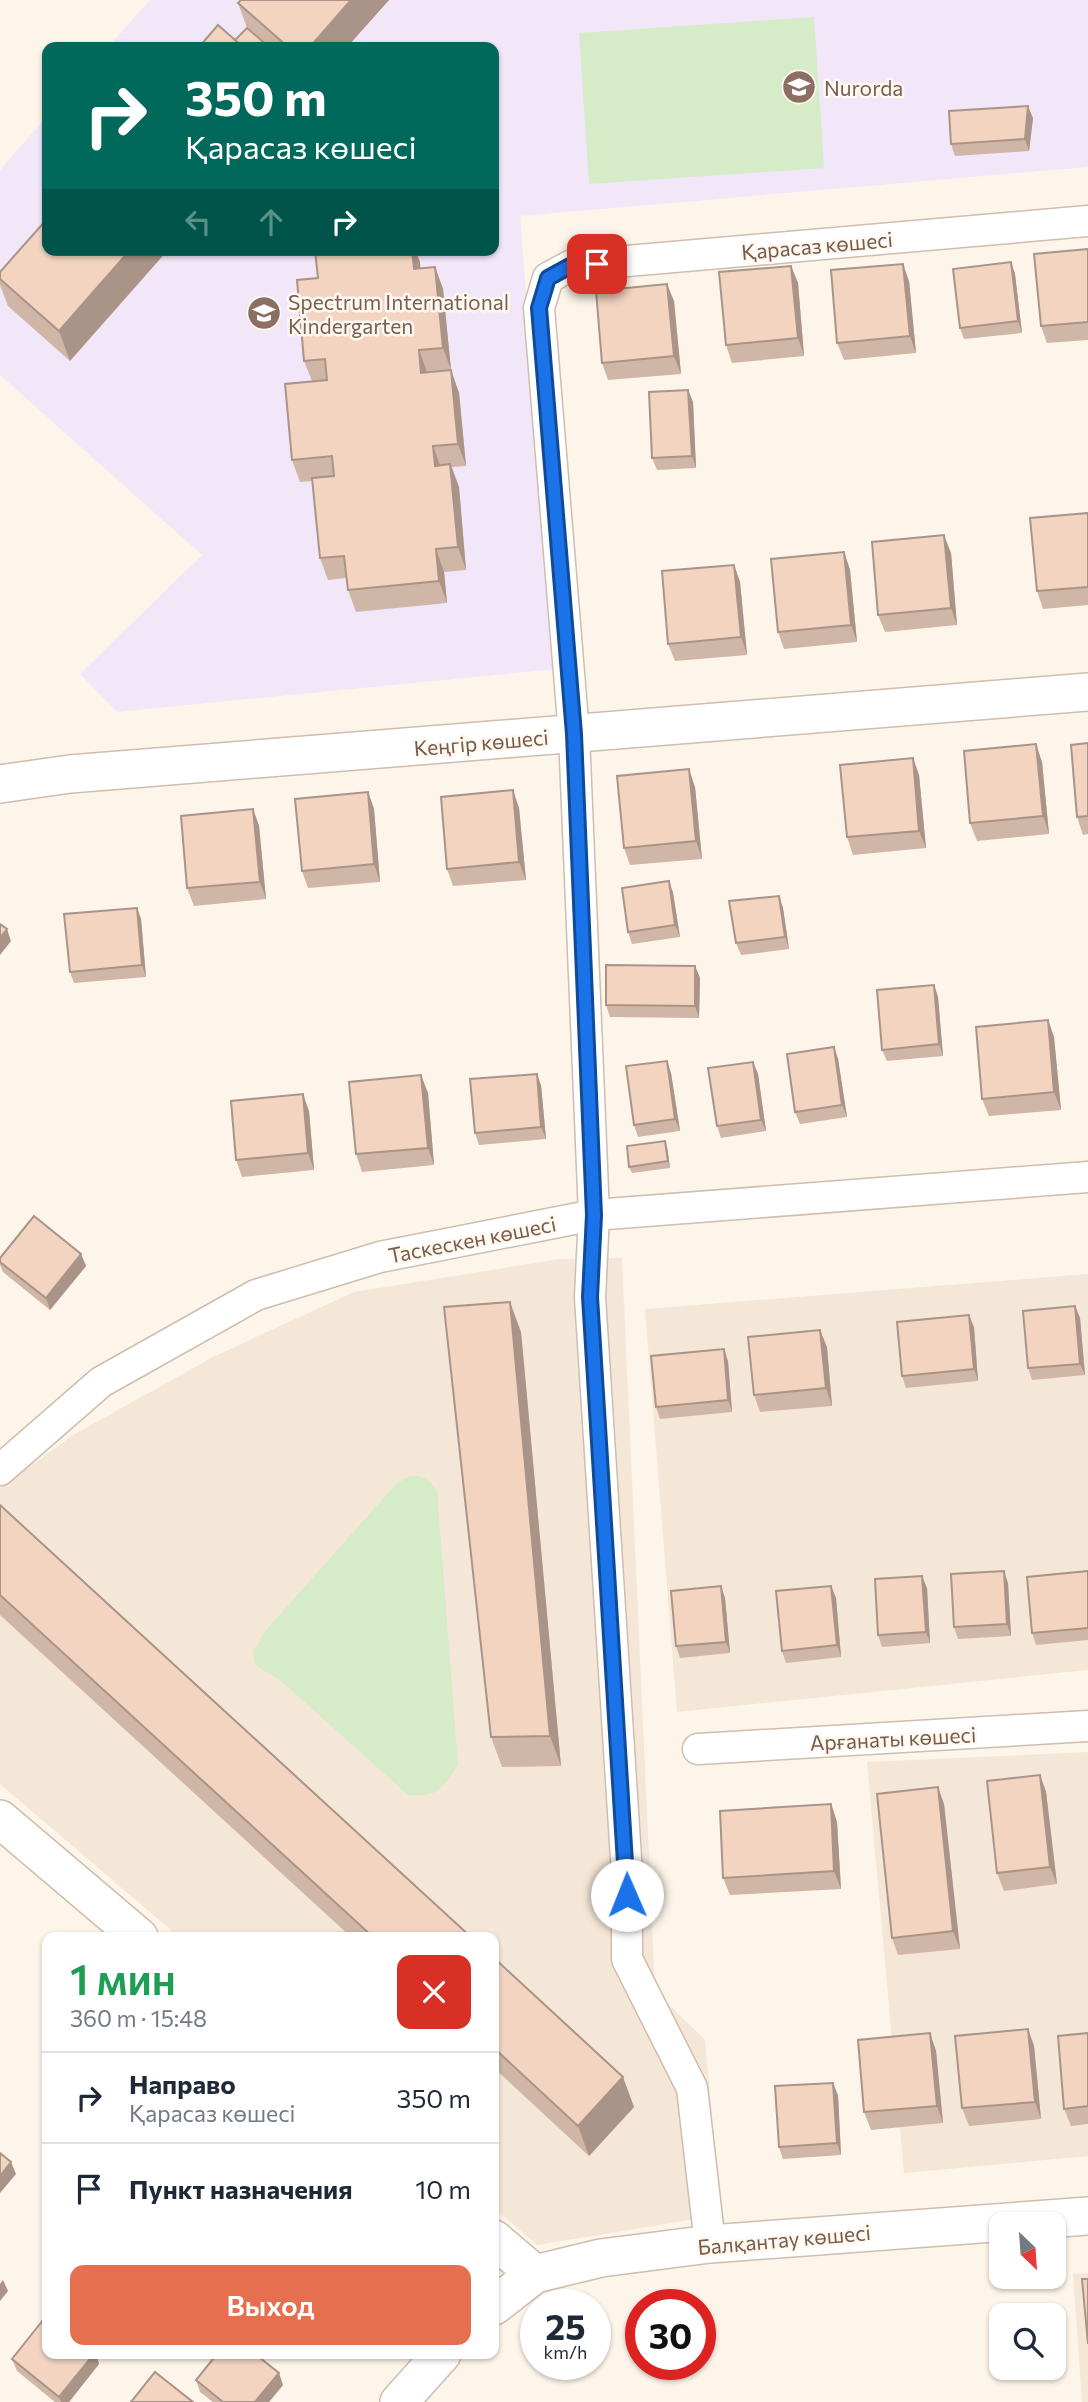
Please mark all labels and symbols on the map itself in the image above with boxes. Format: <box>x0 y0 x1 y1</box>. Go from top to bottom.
school or university icon: Nurorda <box>780 68 818 106</box>
place label: Nurorda <box>824 75 903 100</box>
street label: Қарасаз көшесі <box>740 226 894 264</box>
pin <box>567 234 627 294</box>
place label: Spectrum International Kindergarten <box>288 289 509 338</box>
school or university icon: Spectrum International Kindergarten <box>245 294 283 332</box>
street label: Кеңгір көшесі <box>413 724 549 760</box>
street label: Таскескен көшесі <box>386 1210 558 1268</box>
street label: Арғанаты көшесі <box>809 1721 977 1755</box>
position arrow <box>590 1858 664 1932</box>
north arrow <box>989 2212 1066 2289</box>
street label: Балқантау көшесі <box>696 2219 872 2259</box>
speed limit sign: 30 <box>625 2289 716 2380</box>

